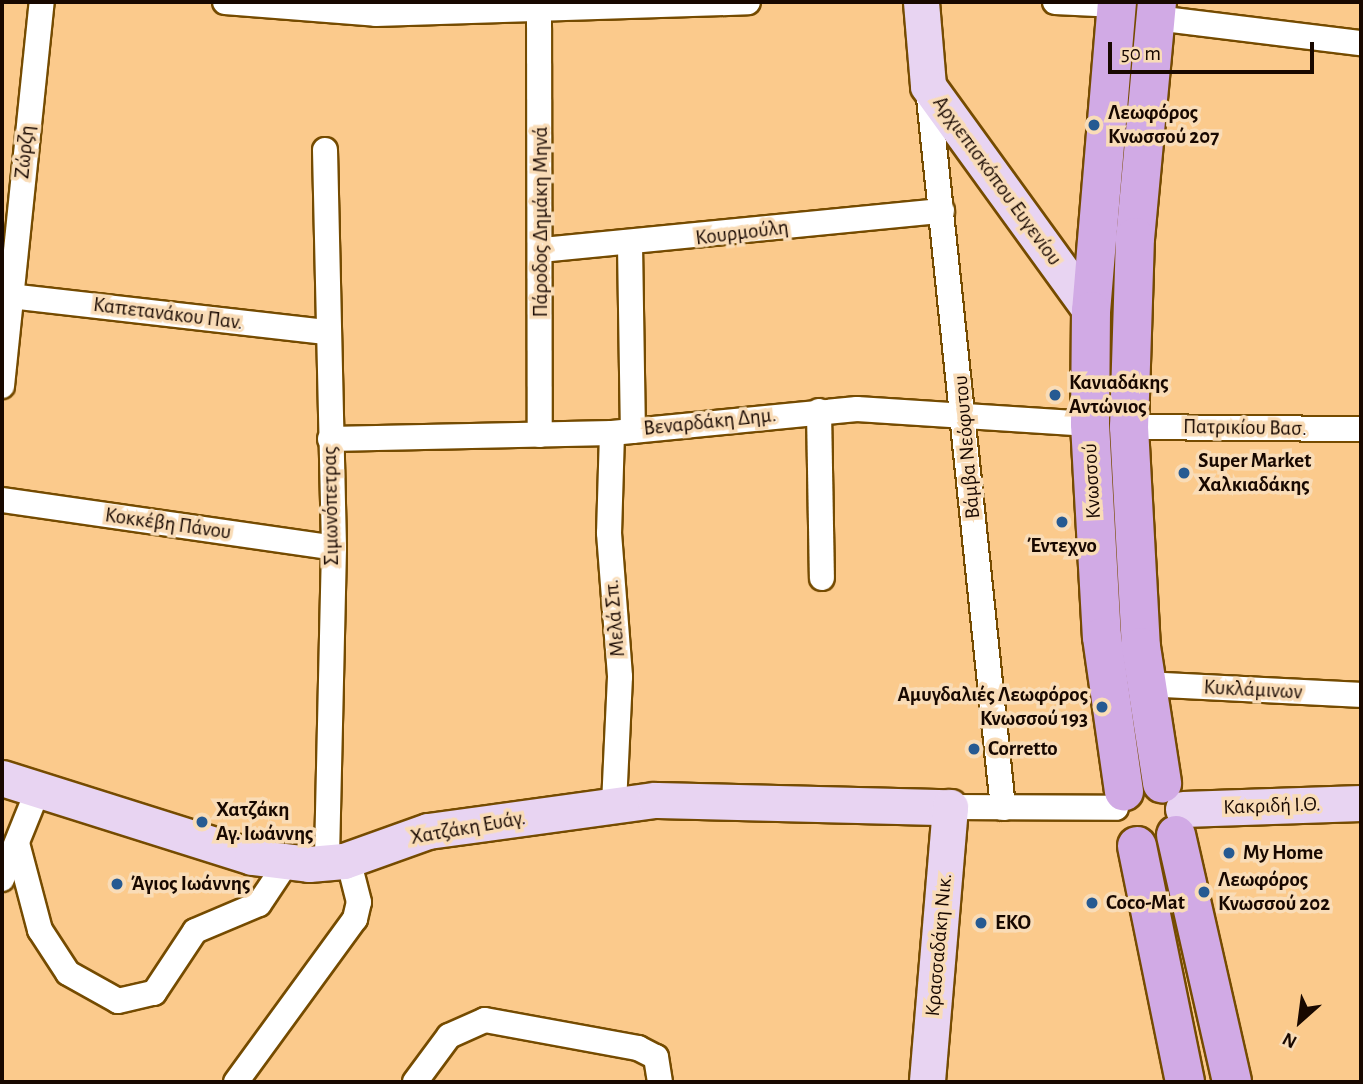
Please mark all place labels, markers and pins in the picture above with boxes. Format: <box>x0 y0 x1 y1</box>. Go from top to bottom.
place label: Λεωφόρος Κνωσσού 207 <box>1108 100 1219 150</box>
marker: Λεωφόρος Κνωσσού 207 <box>1086 117 1102 133</box>
place label: Κανιαδάκης Αντώνιος <box>1069 370 1169 420</box>
marker: Κανιαδάκης Αντώνιος <box>1047 387 1063 403</box>
place label: Super Market Χαλκιαδάκης <box>1198 448 1311 498</box>
marker: Super Market Χαλκιαδάκης <box>1176 465 1192 481</box>
marker: Έντεχνο <box>1054 514 1070 530</box>
place label: Έντεχνο <box>1027 533 1097 559</box>
place label: Αμυγδαλιές Λεωφόρος Κνωσσού 193 <box>898 682 1088 732</box>
marker: Αμυγδαλιές Λεωφόρος Κνωσσού 193 <box>1094 699 1110 715</box>
place label: Corretto <box>988 736 1058 762</box>
marker: Corretto <box>966 741 982 757</box>
place label: Χατζάκη Αγ. Ιωάννης <box>216 797 313 847</box>
marker: Χατζάκη Αγ. Ιωάννης <box>194 814 210 830</box>
place label: My Home <box>1243 840 1323 866</box>
marker: My Home <box>1221 845 1237 861</box>
place label: Λεωφόρος Κνωσσού 202 <box>1218 867 1330 917</box>
place label: Άγιος Ιωάννης <box>131 871 250 897</box>
marker: Άγιος Ιωάννης <box>109 876 125 892</box>
marker: Λεωφόρος Κνωσσού 202 <box>1196 884 1212 900</box>
place label: Coco-Mat <box>1106 890 1185 916</box>
marker: Coco-Mat <box>1084 895 1100 911</box>
place label: EKO <box>995 910 1031 936</box>
marker: EKO <box>973 915 989 931</box>

